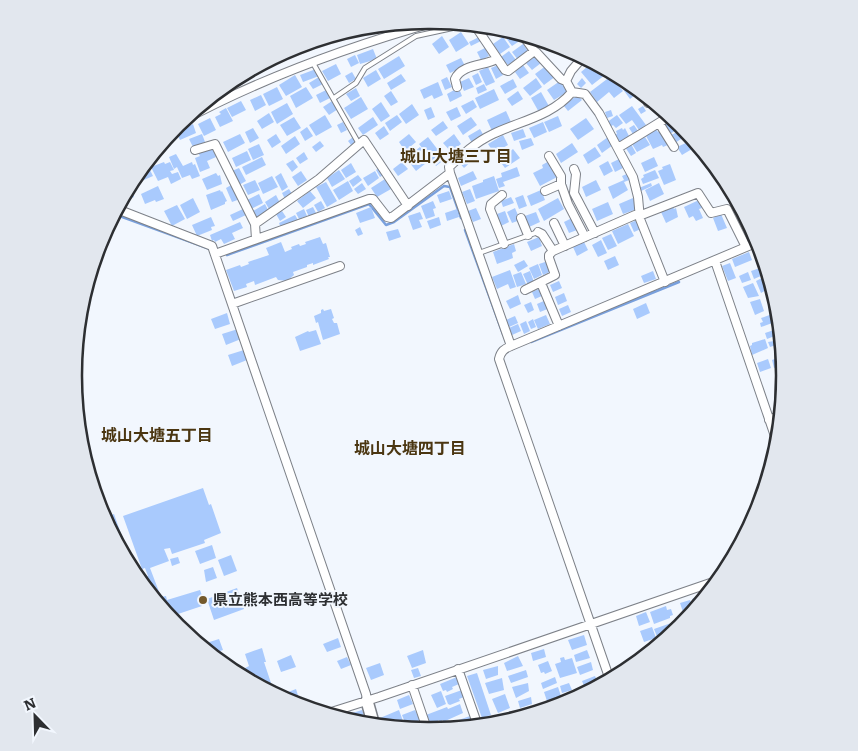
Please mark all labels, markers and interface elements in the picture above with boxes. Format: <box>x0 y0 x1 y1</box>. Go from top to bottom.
district label: 城山大塘三丁目 <box>400 143 512 167</box>
district label: 城山大塘五丁目 <box>101 422 213 446</box>
district label: 城山大塘四丁目 <box>354 435 466 459</box>
place label: 県立熊本西高等学校 <box>213 587 348 610</box>
marker: 県立熊本西高等学校 <box>197 594 209 606</box>
north arrow <box>10 691 60 741</box>
text: N <box>20 692 39 715</box>

